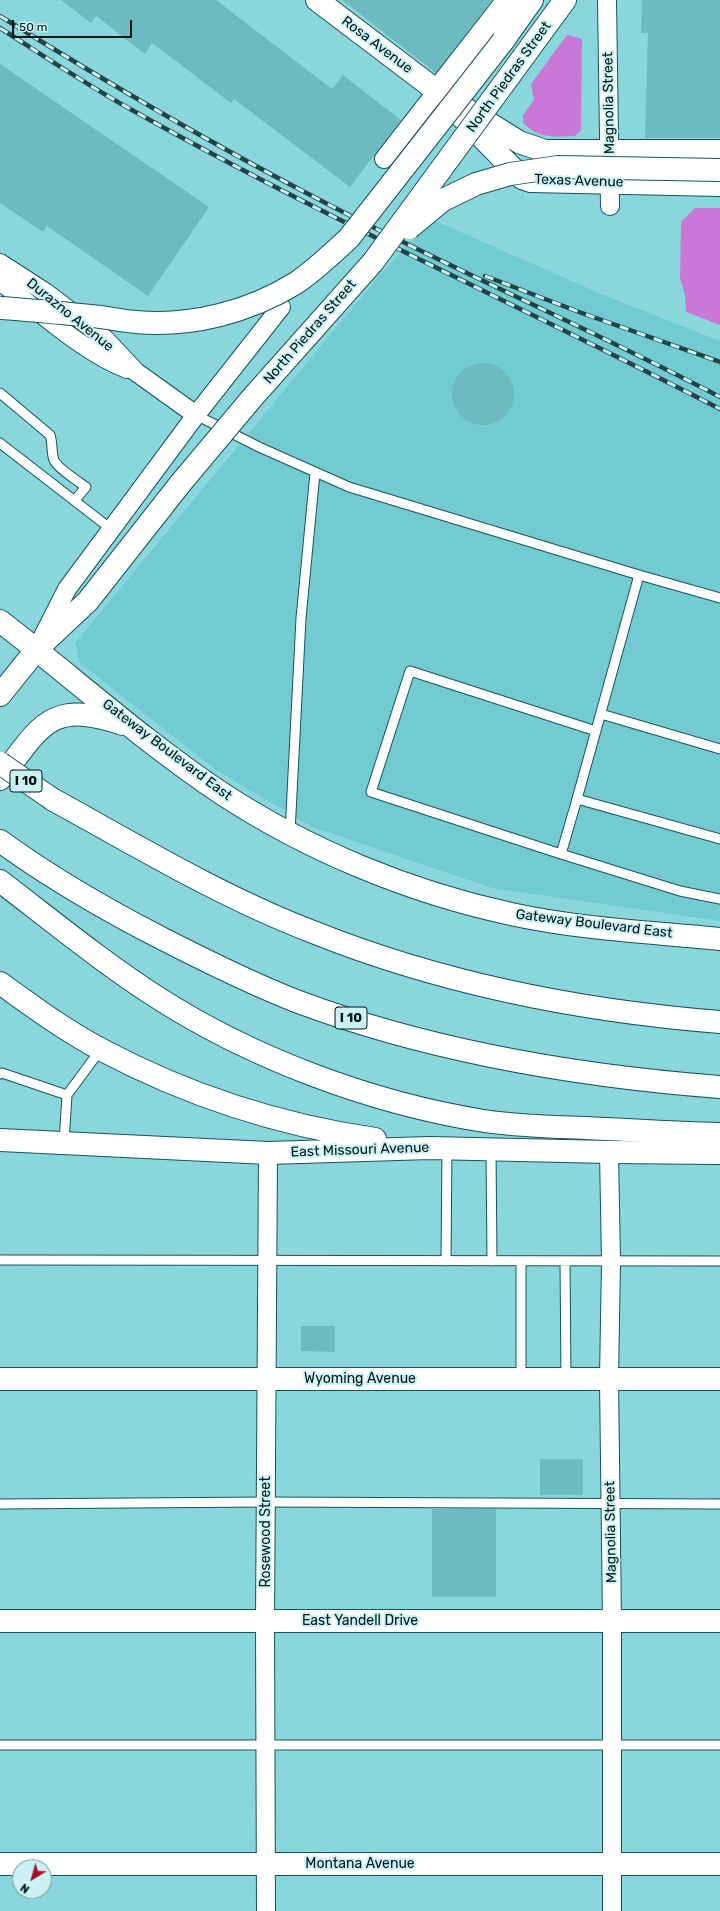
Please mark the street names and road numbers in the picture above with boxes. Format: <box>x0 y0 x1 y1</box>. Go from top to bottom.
street label: Rosa Avenue <box>338 13 416 77</box>
street label: North Piedras Street <box>463 18 555 136</box>
street label: Magnolia Street <box>600 52 618 154</box>
street label: Texas Avenue <box>534 171 624 191</box>
street label: Durazno Avenue <box>23 275 117 355</box>
street label: North Piedras Street <box>260 276 360 388</box>
street label: Gateway Boulevard East <box>99 696 235 804</box>
road number: I 10 <box>10 770 42 792</box>
street label: Gateway Boulevard East <box>515 906 673 942</box>
road number: I 10 <box>335 1007 367 1029</box>
street label: East Missouri Avenue <box>290 1139 430 1161</box>
street label: Wyoming Avenue <box>304 1371 416 1387</box>
street label: Rosewood Street <box>258 1476 274 1588</box>
street label: Magnolia Street <box>602 1481 620 1583</box>
street label: East Yandell Drive <box>302 1613 418 1629</box>
street label: Montana Avenue <box>305 1856 415 1872</box>

